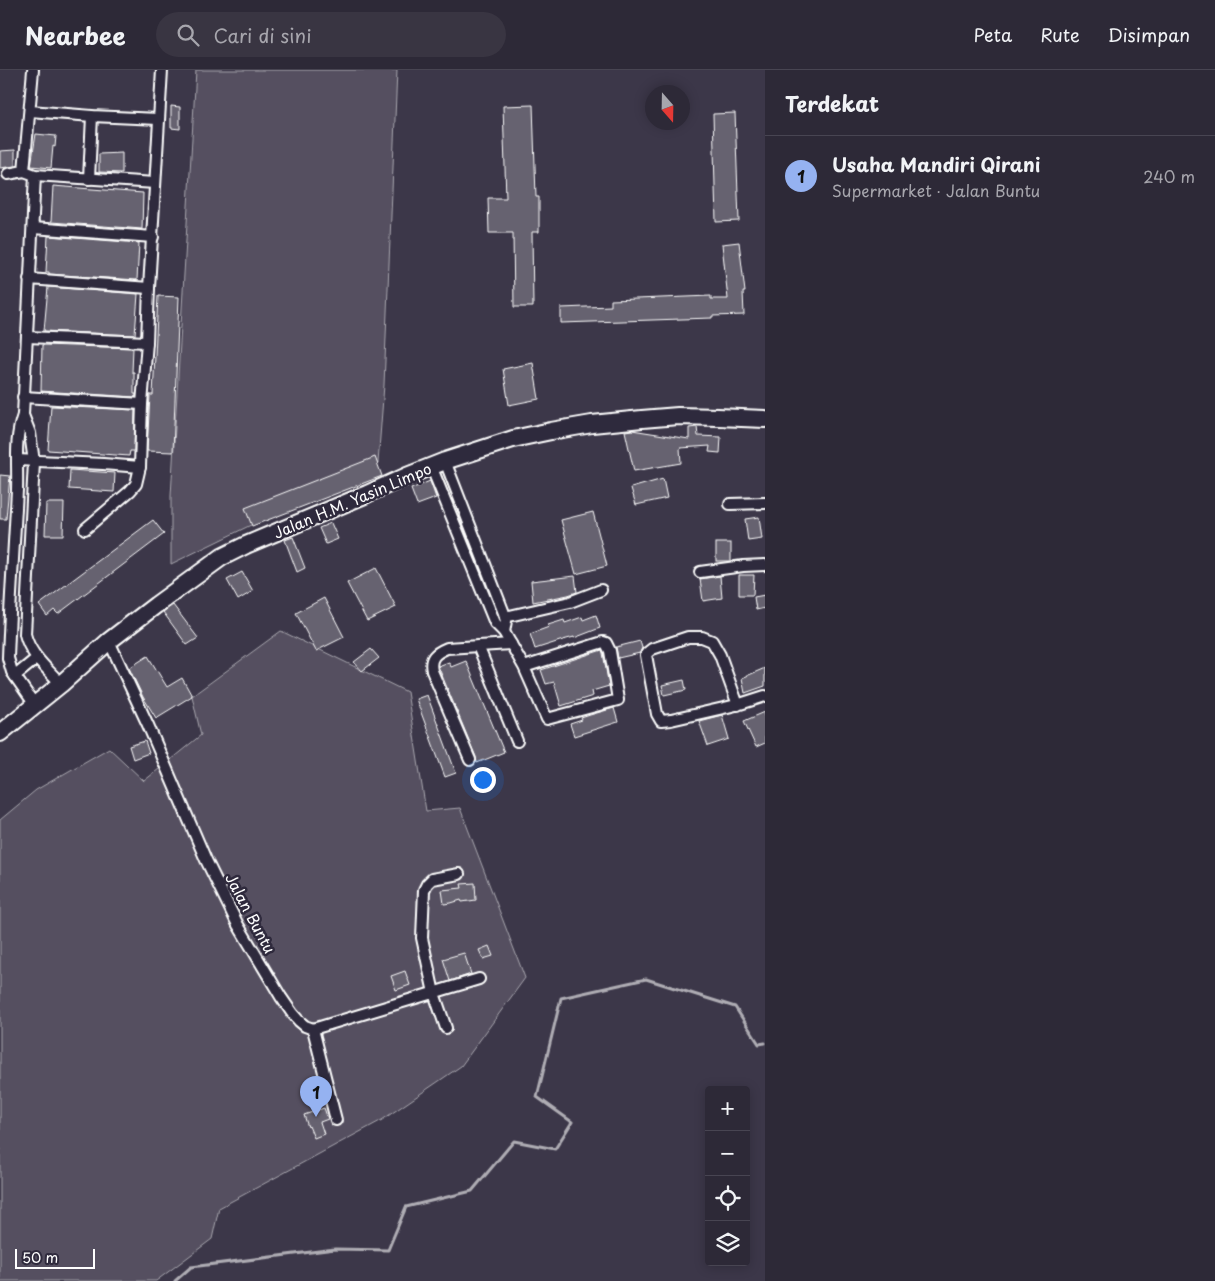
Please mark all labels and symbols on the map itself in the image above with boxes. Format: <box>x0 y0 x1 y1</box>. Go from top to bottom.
north arrow <box>645 85 690 130</box>
street label: Jalan H.M. Yasin Limpo <box>269 456 435 544</box>
your location <box>470 767 496 793</box>
street label: Jalan Buntu <box>220 869 282 957</box>
pin: 1 <box>300 1076 332 1117</box>
scale bar <box>15 1246 95 1269</box>

